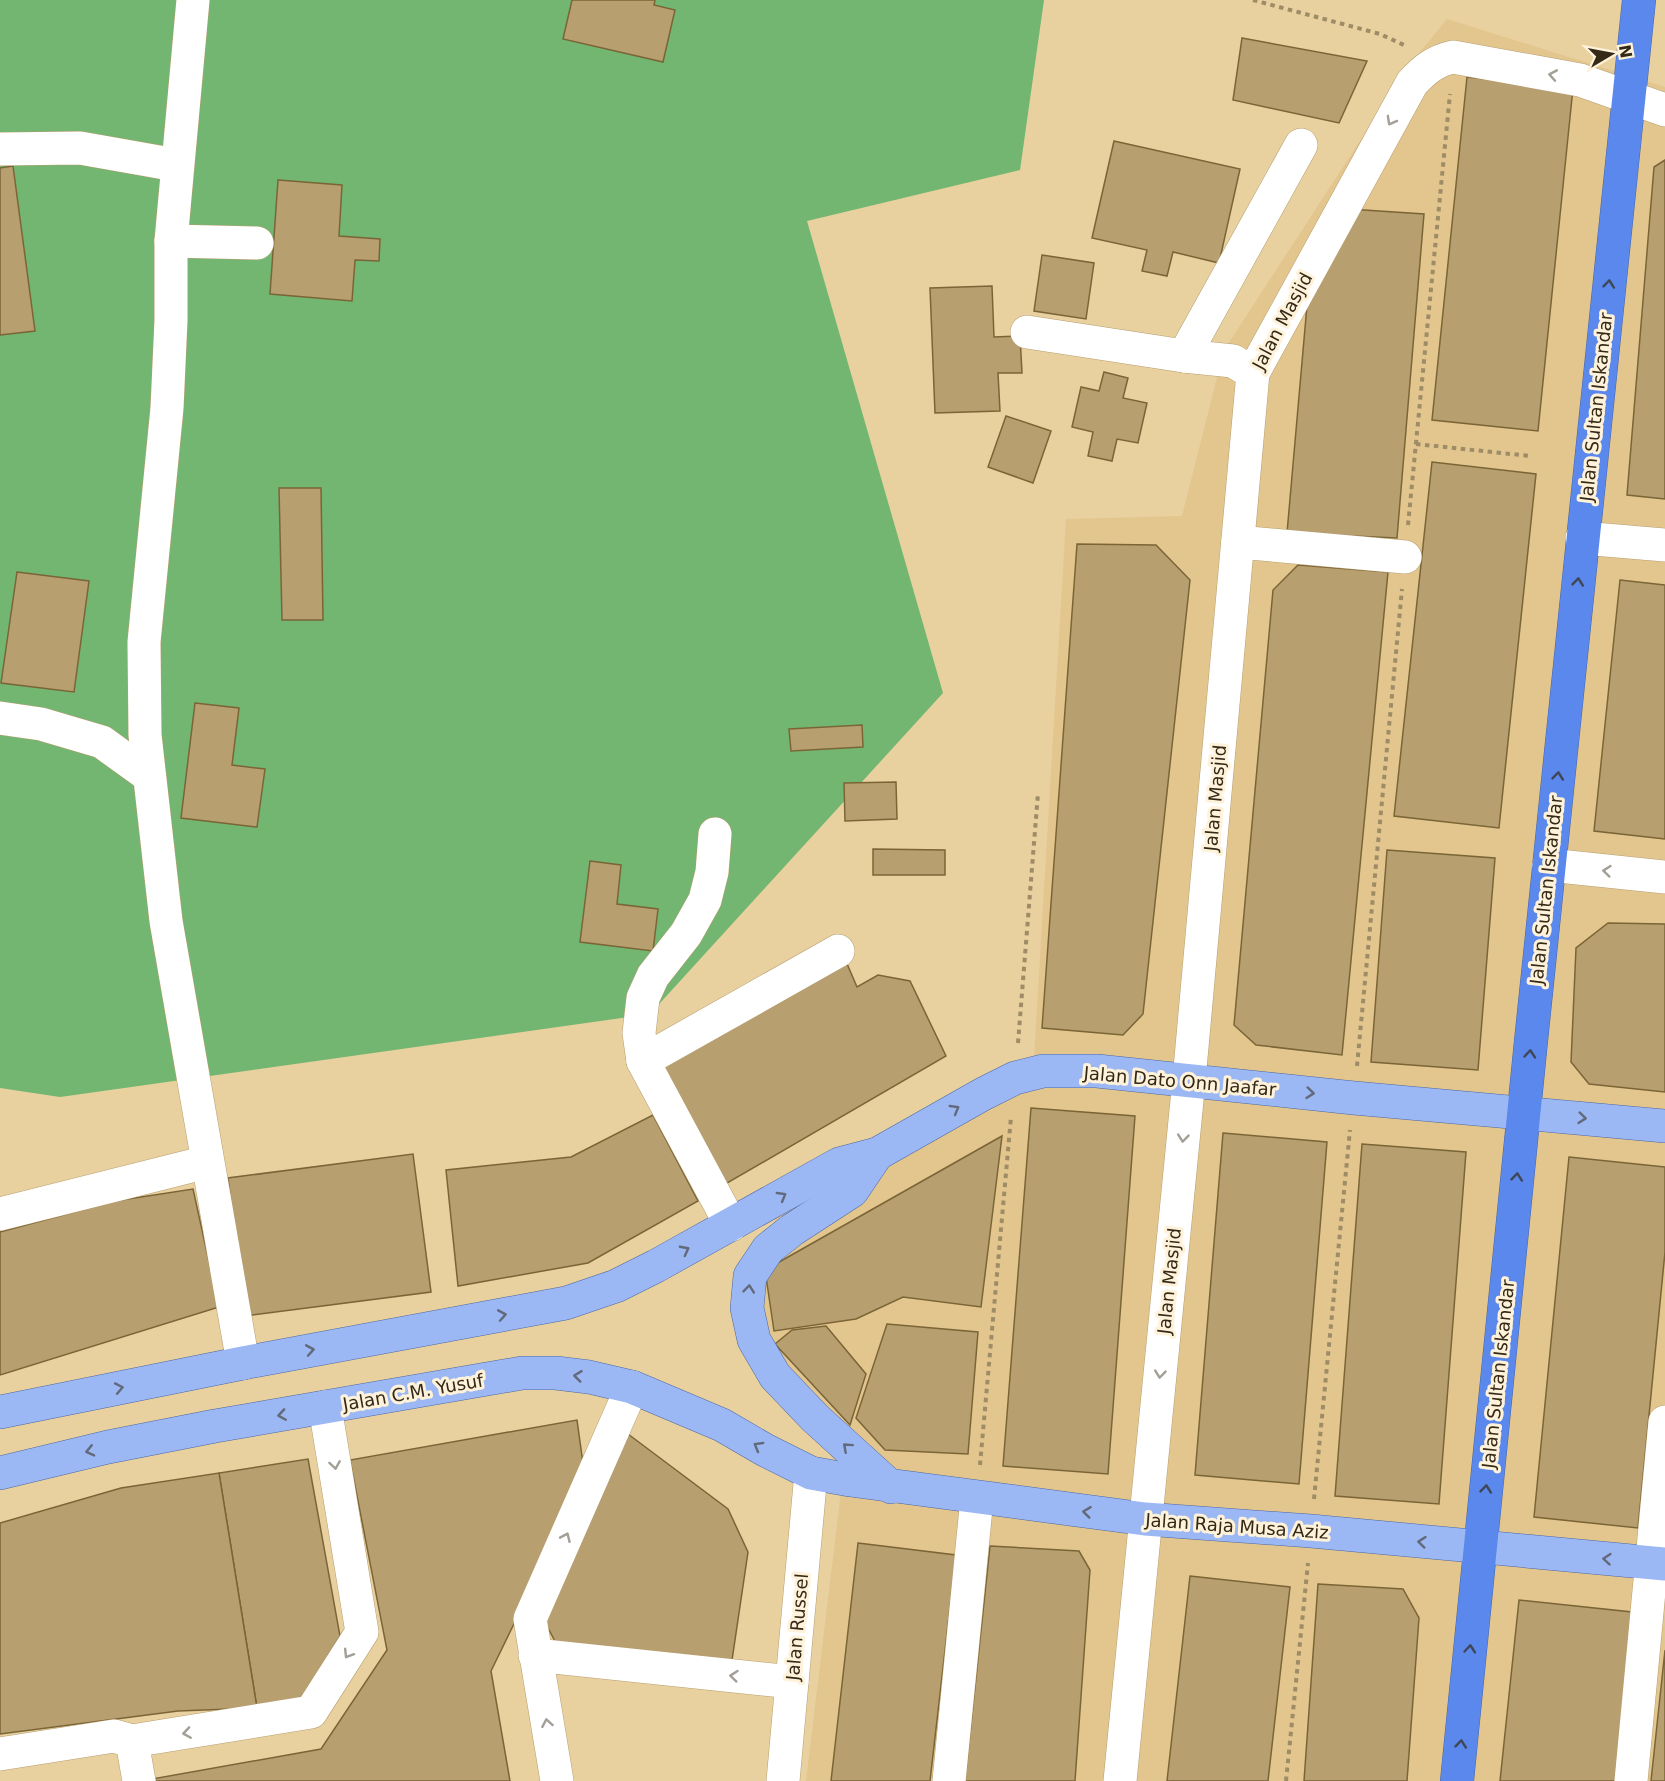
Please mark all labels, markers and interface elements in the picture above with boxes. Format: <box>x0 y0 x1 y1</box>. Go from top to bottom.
north arrow <box>1581 24 1641 84</box>
text: N <box>1615 43 1636 60</box>
one-way arrow <box>1548 69 1558 82</box>
one-way arrow <box>1387 115 1398 125</box>
street label: Jalan Masjid <box>1247 269 1316 374</box>
one-way arrow <box>1602 279 1615 288</box>
street label: Jalan Sultan Iskandar <box>1576 311 1616 503</box>
one-way arrow <box>1571 578 1584 587</box>
street label: Jalan Masjid <box>1200 744 1230 853</box>
one-way arrow <box>1551 772 1564 781</box>
street label: Jalan Sultan Iskandar <box>1526 794 1566 986</box>
one-way arrow <box>1602 865 1611 878</box>
one-way arrow <box>1523 1049 1536 1058</box>
street label: Jalan Dato Onn Jaafar <box>1082 1062 1278 1100</box>
one-way arrow <box>1305 1086 1314 1099</box>
one-way arrow <box>949 1105 959 1117</box>
one-way arrow <box>1578 1111 1587 1124</box>
one-way arrow <box>1177 1134 1190 1143</box>
one-way arrow <box>1510 1173 1523 1182</box>
one-way arrow <box>776 1192 786 1204</box>
street label: Jalan Masjid <box>1153 1227 1185 1336</box>
one-way arrow <box>678 1246 689 1257</box>
street label: Jalan Sultan Iskandar <box>1478 1278 1518 1470</box>
one-way arrow <box>742 1285 755 1294</box>
one-way arrow <box>497 1309 507 1322</box>
one-way arrow <box>305 1344 315 1357</box>
street label: Jalan C.M. Yusuf <box>340 1369 486 1415</box>
one-way arrow <box>573 1370 583 1382</box>
one-way arrow <box>1154 1370 1167 1379</box>
one-way arrow <box>114 1382 124 1395</box>
one-way arrow <box>277 1408 287 1420</box>
one-way arrow <box>754 1442 765 1454</box>
one-way arrow <box>844 1443 854 1454</box>
one-way arrow <box>86 1444 96 1457</box>
one-way arrow <box>328 1460 341 1470</box>
one-way arrow <box>1479 1485 1492 1494</box>
one-way arrow <box>1082 1506 1092 1519</box>
street label: Jalan Raja Musa Aziz <box>1144 1509 1329 1543</box>
one-way arrow <box>558 1533 570 1544</box>
one-way arrow <box>1418 1536 1427 1549</box>
one-way arrow <box>1602 1553 1611 1566</box>
street label: Jalan Russel <box>782 1573 812 1682</box>
one-way arrow <box>1463 1644 1476 1653</box>
one-way arrow <box>344 1648 356 1658</box>
one-way arrow <box>729 1670 738 1683</box>
one-way arrow <box>541 1719 554 1729</box>
one-way arrow <box>182 1726 192 1738</box>
one-way arrow <box>1454 1739 1466 1748</box>

